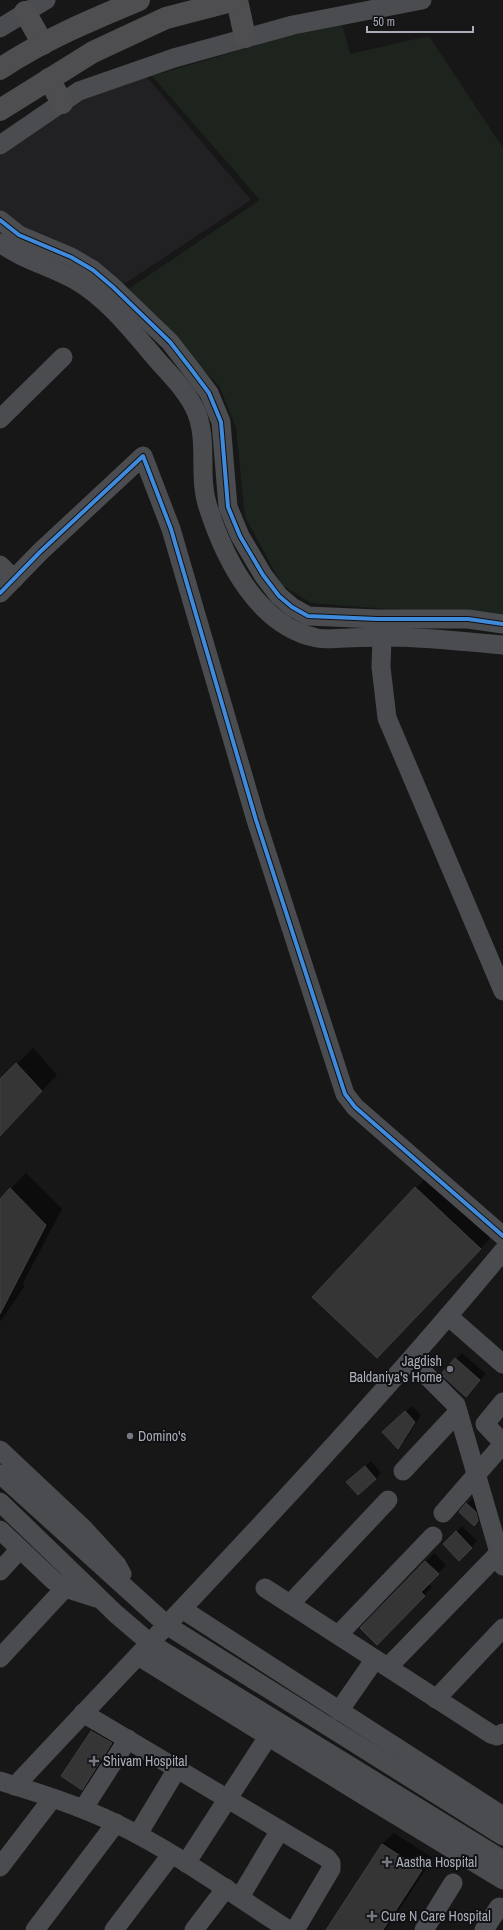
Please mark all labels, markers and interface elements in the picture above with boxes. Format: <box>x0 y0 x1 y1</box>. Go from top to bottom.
scale bar <box>367 8 473 34</box>
text: 50 m <box>373 14 395 30</box>
place label: Jagdish Baldaniya's Home <box>349 1352 442 1386</box>
marker: Jagdish Baldaniya's Home <box>445 1364 455 1374</box>
place label: Domino's <box>138 1427 186 1445</box>
marker: Domino's <box>125 1431 135 1441</box>
place label: Shivam Hospital <box>103 1752 187 1770</box>
marker: Shivam Hospital <box>88 1755 100 1767</box>
place label: Aastha Hospital <box>395 1853 477 1871</box>
marker: Aastha Hospital <box>381 1856 393 1868</box>
place label: Cure N Care Hospital <box>381 1907 491 1925</box>
marker: Cure N Care Hospital <box>366 1910 378 1922</box>

